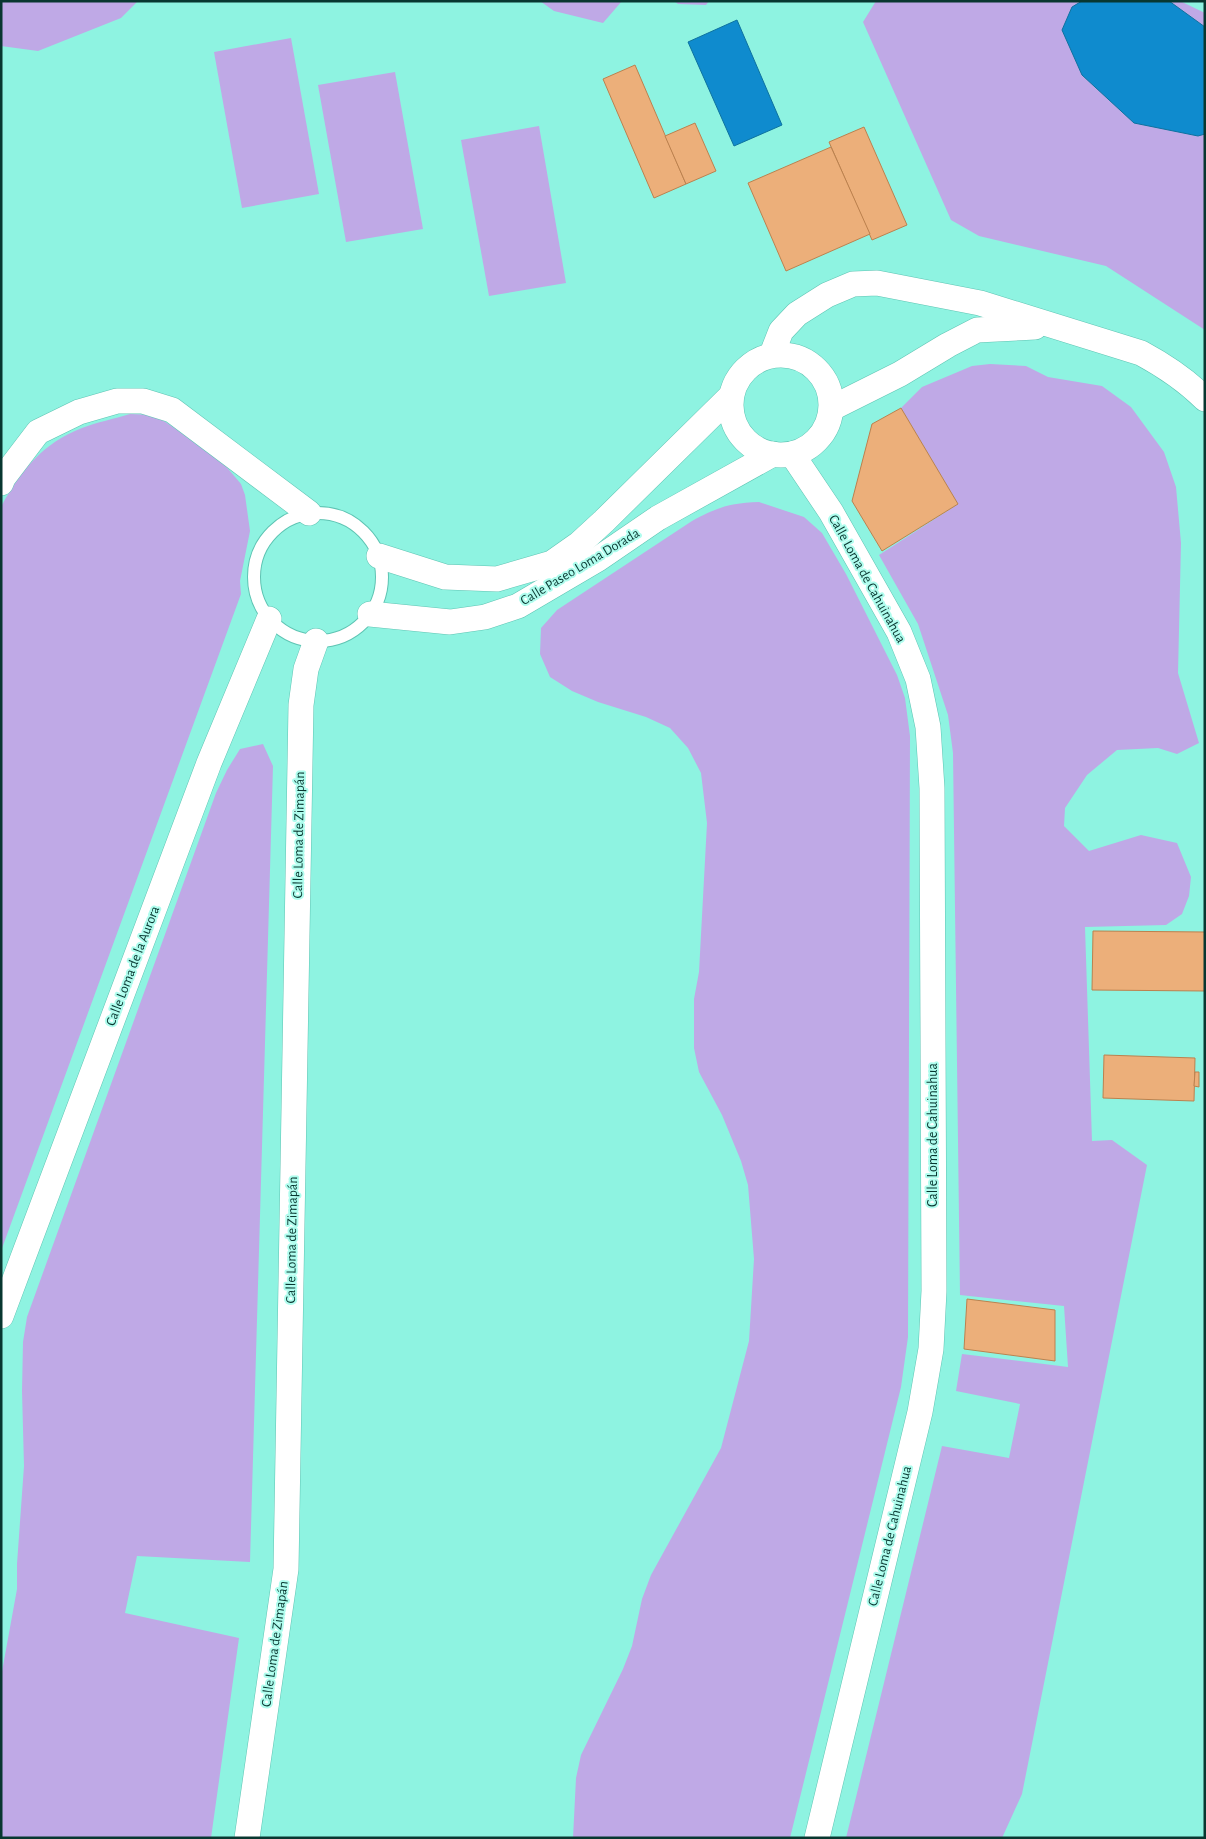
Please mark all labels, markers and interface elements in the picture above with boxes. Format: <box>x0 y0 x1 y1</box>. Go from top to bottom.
street label: Calle Loma de Cahuinahua <box>826 513 908 646</box>
street label: Calle Paseo Loma Dorada <box>518 526 642 608</box>
street label: Calle Loma de Zimapán <box>291 771 307 899</box>
street label: Calle Loma de la Aurora <box>104 904 162 1028</box>
street label: Calle Loma de Cahuinahua <box>926 1063 940 1207</box>
street label: Calle Loma de Zimapán <box>284 1176 300 1304</box>
street label: Calle Loma de Cahuinahua <box>866 1464 914 1608</box>
street label: Calle Loma de Zimapán <box>259 1580 291 1708</box>

